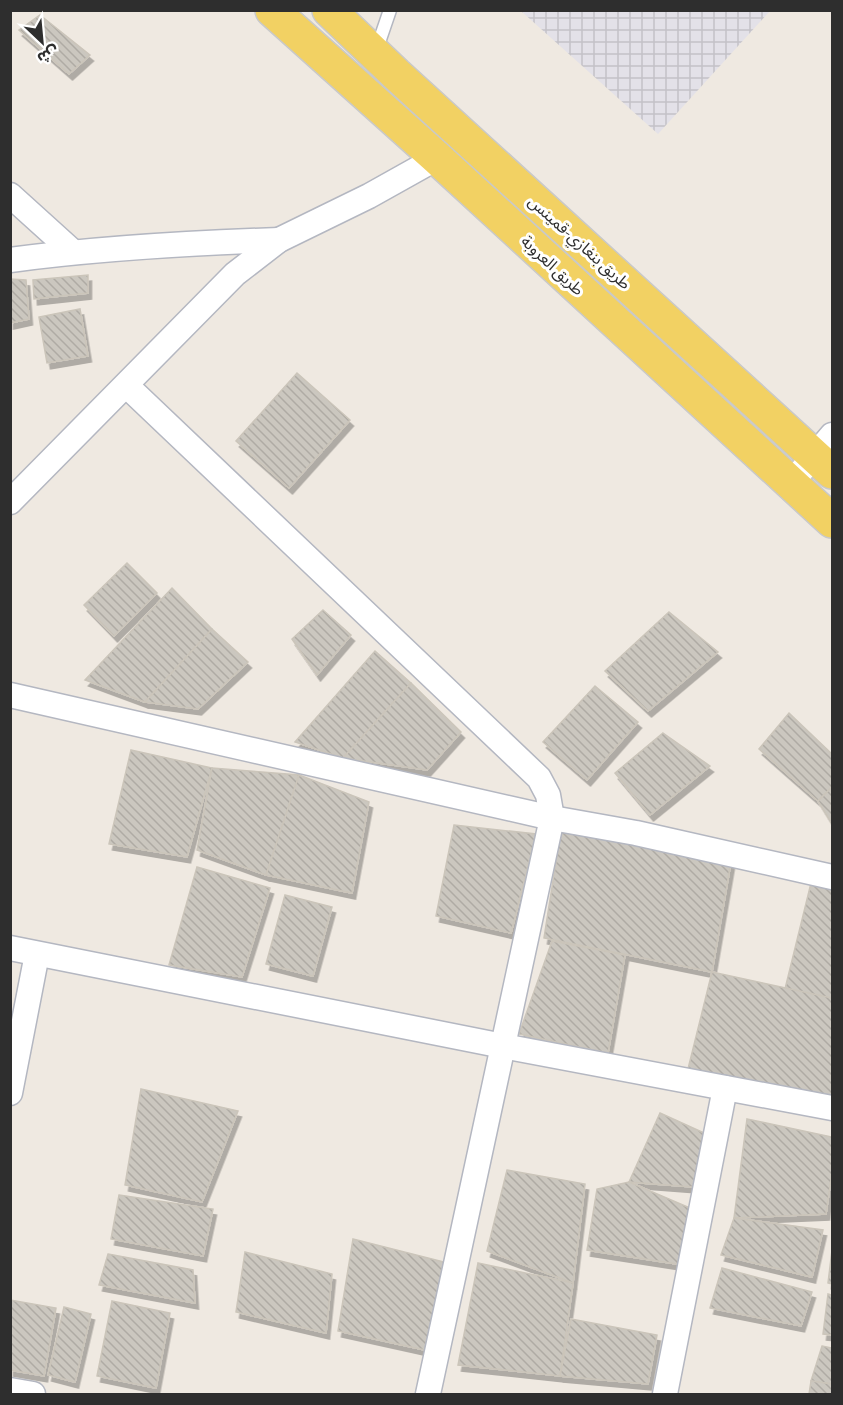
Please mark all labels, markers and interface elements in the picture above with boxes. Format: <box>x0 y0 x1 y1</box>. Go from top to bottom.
north arrow <box>12 12 72 72</box>
text: ش <box>34 42 61 67</box>
street label: طريق بنغازي-قمينس <box>523 193 633 295</box>
street label: طريق العروبة <box>517 233 587 300</box>

